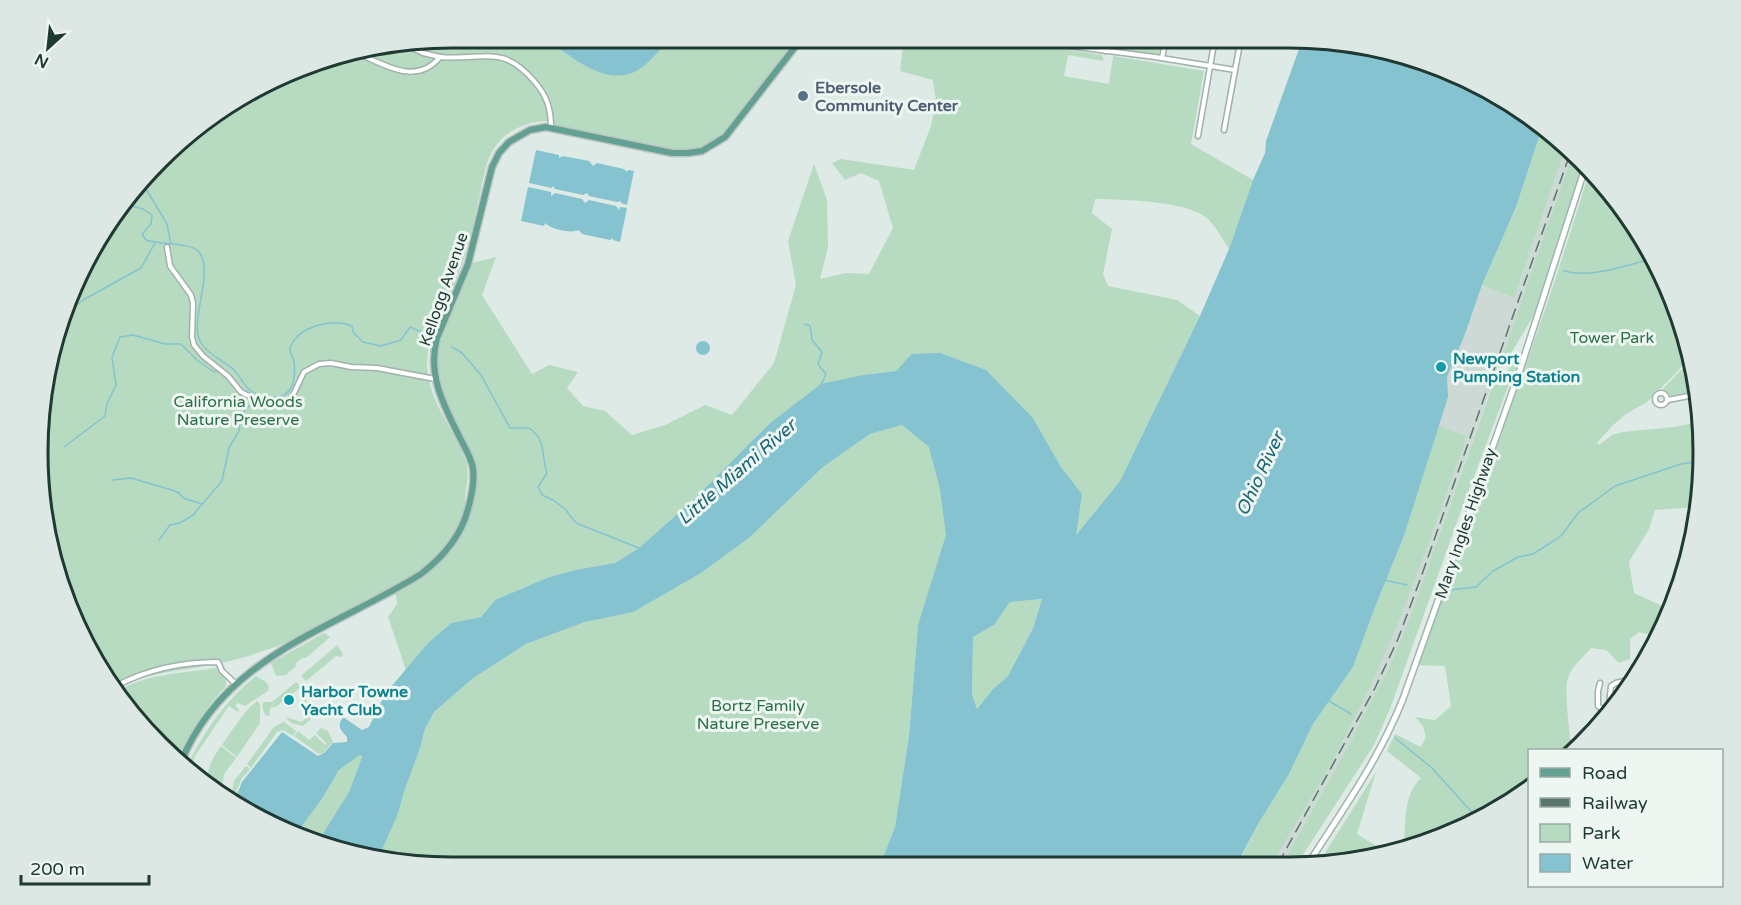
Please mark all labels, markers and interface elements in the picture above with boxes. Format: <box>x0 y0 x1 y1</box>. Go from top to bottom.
north arrow <box>18 18 78 78</box>
text: N <box>31 49 52 72</box>
place label: Ebersole Community Center <box>815 78 959 116</box>
marker: Ebersole Community Center <box>796 89 810 103</box>
street label: Kellogg Avenue <box>415 230 473 349</box>
park label: Tower Park <box>1570 328 1654 348</box>
place label: Newport Pumping Station <box>1453 349 1580 387</box>
marker: Newport Pumping Station <box>1434 360 1448 374</box>
park label: California Woods Nature Preserve <box>173 392 303 430</box>
water label: Little Miami River <box>673 413 802 529</box>
water label: Ohio River <box>1231 427 1290 519</box>
street label: Mary Ingles Highway <box>1431 445 1501 601</box>
place label: Harbor Towne Yacht Club <box>301 682 408 720</box>
marker: Harbor Towne Yacht Club <box>282 693 296 707</box>
park label: Bortz Family Nature Preserve <box>697 696 819 734</box>
legend <box>1528 749 1723 887</box>
text: Road <box>1582 762 1627 784</box>
text: Railway <box>1582 792 1648 814</box>
text: Park <box>1582 822 1621 844</box>
scale bar <box>21 848 148 886</box>
text: Water <box>1582 852 1633 874</box>
text: 200 m <box>30 858 85 880</box>

